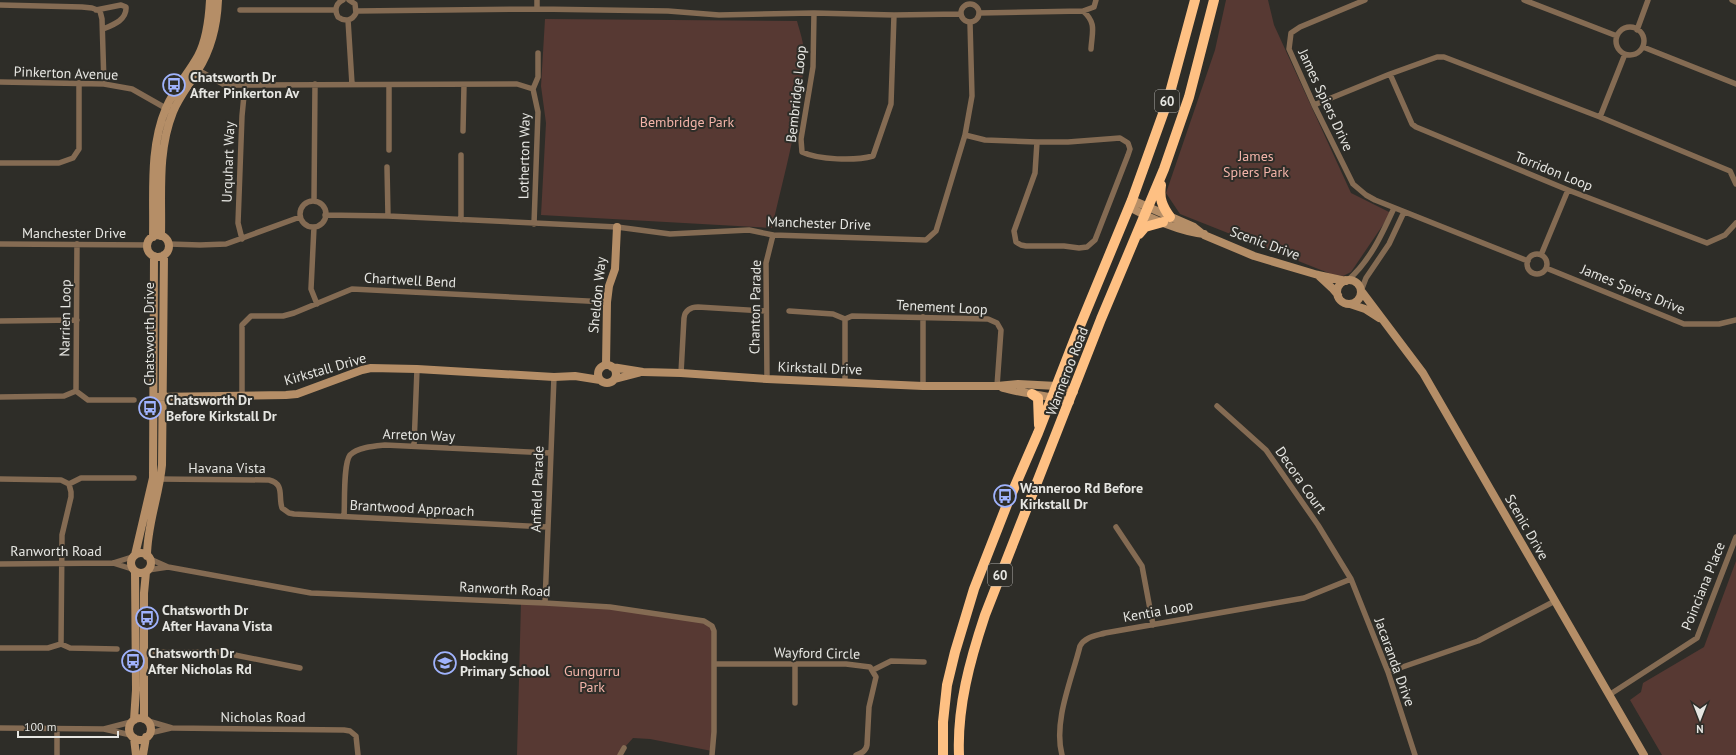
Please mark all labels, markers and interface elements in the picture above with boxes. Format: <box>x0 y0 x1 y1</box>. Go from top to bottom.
street label: Bembridge Loop <box>782 45 810 143</box>
street label: James Spiers Drive <box>1294 45 1358 154</box>
street label: Pinkerton Avenue <box>13 62 119 84</box>
place label: Chatsworth Dr After Pinkerton Av <box>190 68 299 102</box>
bus stop icon: Chatsworth Dr After Pinkerton Av <box>161 72 187 98</box>
road number: 60 <box>1155 90 1179 112</box>
street label: Lotherton Way <box>514 112 534 199</box>
park label: Bembridge Park <box>640 113 734 131</box>
street label: Urquhart Way <box>218 121 238 203</box>
park label: James Spiers Park <box>1223 147 1289 181</box>
street label: Torridon Loop <box>1513 147 1595 195</box>
street label: Manchester Drive <box>767 212 871 234</box>
street label: Scenic Drive <box>1228 222 1302 264</box>
street label: Manchester Drive <box>22 224 126 242</box>
street label: Sheldon Way <box>584 255 610 334</box>
street label: Chanton Parade <box>745 260 765 354</box>
street label: James Spiers Drive <box>1577 260 1688 318</box>
street label: Chartwell Bend <box>364 269 456 291</box>
street label: Narrien Loop <box>55 279 75 357</box>
street label: Chatsworth Drive <box>140 282 158 386</box>
street label: Tenement Loop <box>896 296 988 318</box>
street label: Wanneroo Road <box>1042 324 1092 418</box>
street label: Kirkstall Drive <box>282 349 368 389</box>
street label: Kirkstall Drive <box>777 358 863 378</box>
place label: Chatsworth Dr Before Kirkstall Dr <box>166 391 277 425</box>
bus stop icon: Chatsworth Dr Before Kirkstall Dr <box>137 395 163 421</box>
street label: Arreton Way <box>382 425 456 445</box>
street label: Decora Court <box>1271 443 1331 517</box>
street label: Anfield Parade <box>526 445 548 533</box>
street label: Havana Vista <box>188 459 266 477</box>
place label: Wanneroo Rd Before Kirkstall Dr <box>1020 479 1143 513</box>
bus stop icon: Wanneroo Rd Before Kirkstall Dr <box>992 483 1018 509</box>
street label: Scenic Drive <box>1501 491 1553 563</box>
street label: Brantwood Approach <box>349 496 475 520</box>
street label: Poinciana Place <box>1677 539 1729 633</box>
street label: Ranworth Road <box>10 542 102 560</box>
road number: 60 <box>988 564 1012 586</box>
street label: Ranworth Road <box>459 578 551 600</box>
street label: Kentia Loop <box>1122 596 1194 626</box>
place label: Chatsworth Dr After Havana Vista <box>162 601 273 635</box>
bus stop icon: Chatsworth Dr After Havana Vista <box>134 605 160 631</box>
street label: Jacaranda Drive <box>1370 614 1419 709</box>
street label: Wayford Circle <box>774 643 860 663</box>
place label: Chatsworth Dr After Nicholas Rd <box>148 644 252 678</box>
place label: Hocking Primary School <box>460 646 550 680</box>
bus stop icon: Chatsworth Dr After Nicholas Rd <box>120 648 146 674</box>
school or university icon: Hocking Primary School <box>432 650 458 676</box>
park label: Gungurru Park <box>564 662 620 696</box>
north arrow <box>1680 699 1720 739</box>
street label: Nicholas Road <box>221 708 305 726</box>
scale bar <box>18 713 118 739</box>
text: 100 m <box>24 719 57 734</box>
text: N <box>1696 722 1704 736</box>

